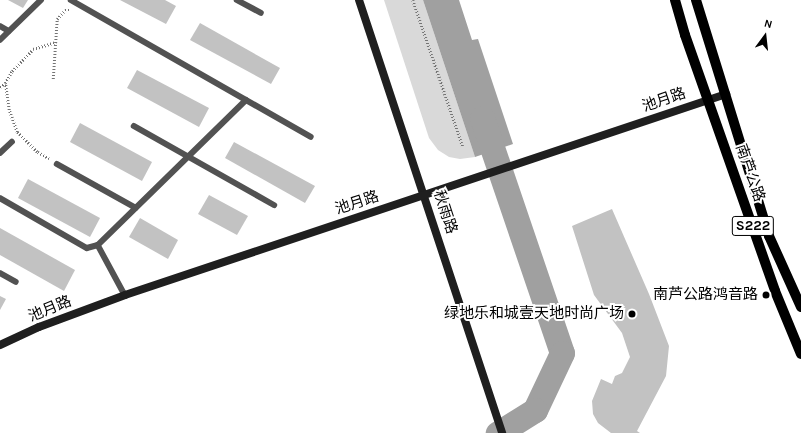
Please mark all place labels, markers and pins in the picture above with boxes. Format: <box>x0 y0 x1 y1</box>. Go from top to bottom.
place label: 南芦公路鸿音路 <box>653 286 758 304</box>
marker: 南芦公路鸿音路 <box>761 290 771 300</box>
place label: 绿地乐和城壹天地时尚广场 <box>444 305 624 323</box>
marker: 绿地乐和城壹天地时尚广场 <box>627 309 637 319</box>

